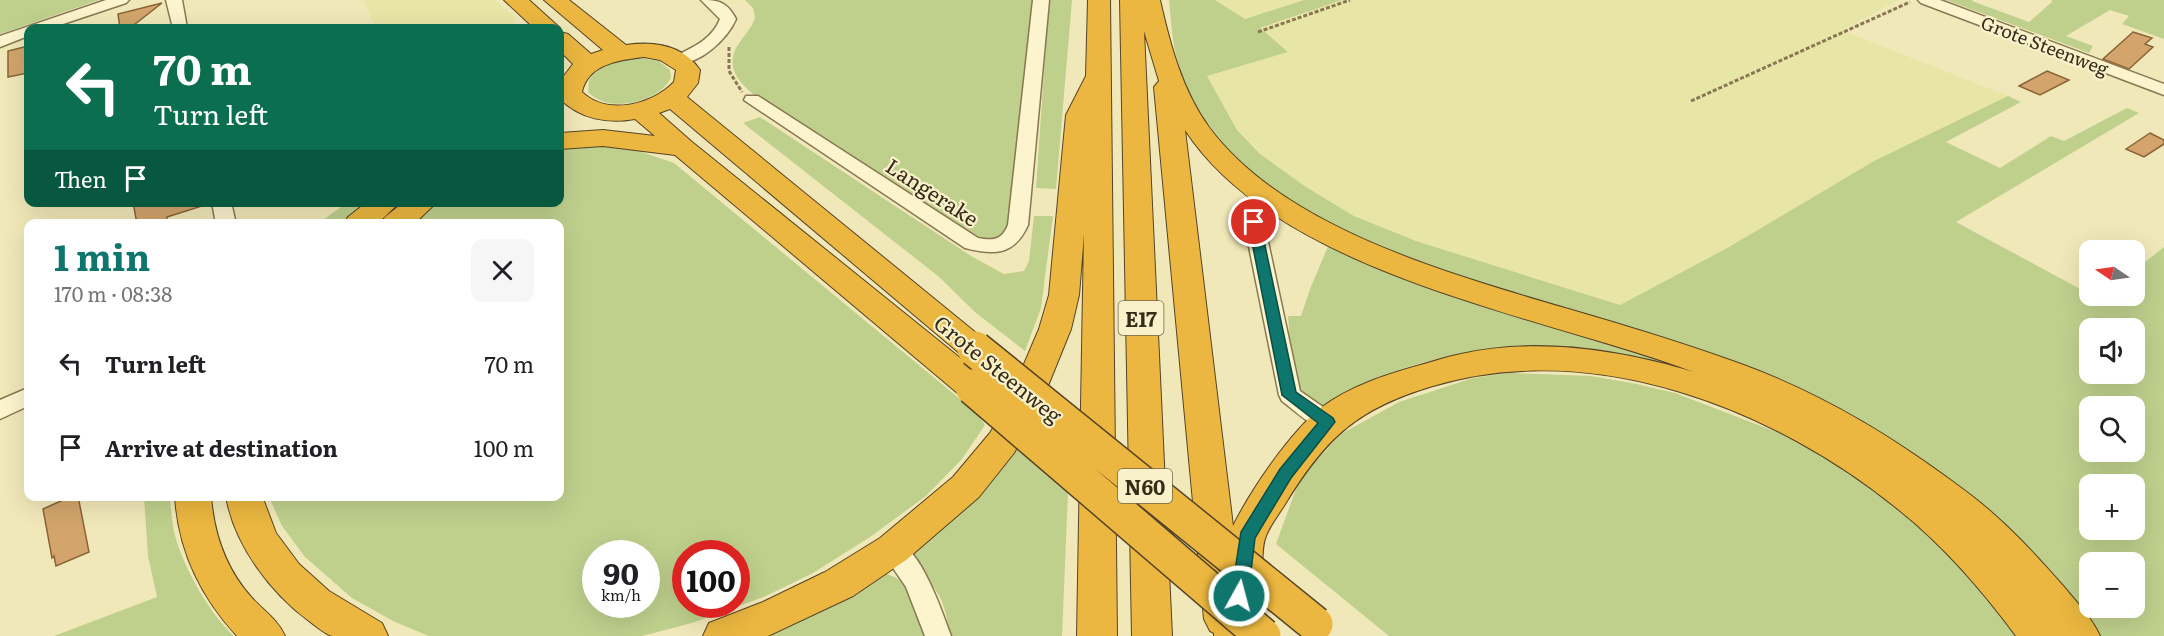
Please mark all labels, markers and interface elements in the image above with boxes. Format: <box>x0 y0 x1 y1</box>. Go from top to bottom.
street label: Grote Steenweg <box>1977 8 2113 82</box>
text: 70 m <box>153 36 252 98</box>
icon: left <box>54 48 132 126</box>
text: Turn left <box>153 93 268 133</box>
street label: Langerake <box>880 149 986 233</box>
text: Then <box>54 162 107 195</box>
icon: arrive <box>119 162 152 195</box>
pin <box>1228 196 1279 247</box>
icon: arrive <box>1237 205 1270 238</box>
text: 1 min <box>54 229 150 282</box>
button: close <box>471 239 534 302</box>
north arrow <box>2079 240 2145 306</box>
map controls <box>2079 240 2145 618</box>
text: 170 m · 08:38 <box>54 278 172 308</box>
road number: E17 <box>1118 301 1164 335</box>
street label: Grote Steenweg <box>928 307 1070 430</box>
button: sound <box>2079 318 2145 384</box>
icon: left <box>54 347 87 380</box>
text: Turn left <box>105 347 206 380</box>
text: 70 m <box>484 347 534 380</box>
button: search <box>2079 396 2145 462</box>
icon: arrive <box>54 431 87 464</box>
text: Arrive at destination <box>105 431 338 464</box>
text: 100 m <box>474 431 534 464</box>
road number: N60 <box>1118 469 1172 503</box>
button: + <box>2079 474 2145 540</box>
speed limit sign: 100 <box>672 540 750 618</box>
text: 90 <box>603 550 639 594</box>
button: − <box>2079 552 2145 618</box>
position arrow <box>1207 564 1271 628</box>
text: km/h <box>601 583 641 606</box>

